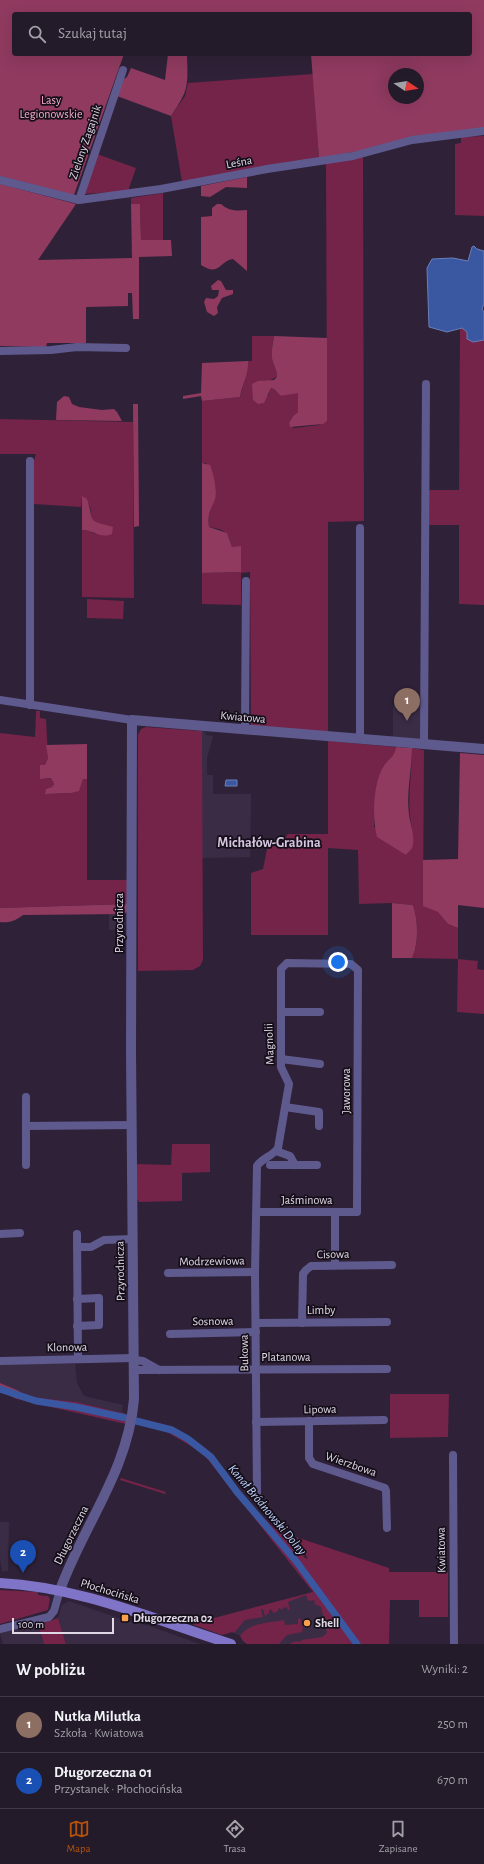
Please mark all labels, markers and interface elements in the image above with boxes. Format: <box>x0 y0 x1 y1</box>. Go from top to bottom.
search box <box>12 12 472 56</box>
icon: search <box>26 23 48 45</box>
text: Szukaj tutaj <box>58 26 127 41</box>
north arrow <box>388 68 424 104</box>
park label: Lasy Legionowskie <box>19 94 83 120</box>
street label: Zielony Zagajnik <box>67 103 104 181</box>
street label: Leśna <box>225 153 254 170</box>
pin: 1 <box>394 688 420 721</box>
street label: Kwiatowa <box>220 709 267 725</box>
district label: Michałów-Grabina <box>217 836 321 850</box>
street label: Przyrodnicza <box>113 892 126 953</box>
your location <box>328 952 348 972</box>
street label: Magnolii <box>262 1023 276 1065</box>
street label: Jaworowa <box>340 1068 352 1114</box>
street label: Jaśminowa <box>281 1194 333 1206</box>
street label: Przyrodnicza <box>113 1240 128 1301</box>
street label: Cisowa <box>317 1248 350 1260</box>
street label: Modrzewiowa <box>179 1254 245 1268</box>
street label: Limby <box>307 1304 335 1317</box>
street label: Sosnowa <box>192 1315 234 1327</box>
street label: Bukowa <box>238 1334 250 1372</box>
street label: Klonowa <box>47 1341 88 1353</box>
street label: Platanowa <box>261 1351 311 1363</box>
street label: Lipowa <box>303 1403 337 1415</box>
street label: Wierzbowa <box>324 1450 379 1478</box>
water label: Kanał Bródnowski Dolny <box>225 1462 309 1558</box>
street label: Długorzeczna <box>52 1503 91 1566</box>
street label: Kwiatowa <box>435 1527 447 1573</box>
pin: 2 <box>10 1540 36 1573</box>
street label: Płochocińska <box>79 1576 141 1606</box>
place label: Długorzeczna 02 <box>133 1612 213 1624</box>
marker: Długorzeczna 02 <box>120 1613 130 1623</box>
scale bar <box>12 1616 114 1635</box>
place label: Shell <box>315 1617 339 1629</box>
marker: Shell <box>302 1618 312 1628</box>
text: 100 m <box>18 1619 44 1630</box>
text: W pobliżu <box>16 1661 85 1678</box>
text: Wyniki: 2 <box>421 1663 468 1676</box>
text: Nutka Milutka <box>54 1709 141 1724</box>
text: 1 <box>27 1718 31 1731</box>
text: 250 m <box>437 1718 468 1731</box>
text: Szkoła · Kwiatowa <box>54 1727 144 1740</box>
text: Długorzeczna 01 <box>54 1765 152 1780</box>
text: 2 <box>26 1774 32 1787</box>
text: 670 m <box>437 1774 468 1787</box>
text: Przystanek · Płochocińska <box>54 1783 182 1796</box>
tab: Mapa <box>66 1818 91 1855</box>
tab: Trasa <box>223 1818 246 1855</box>
tab: Zapisane <box>379 1818 418 1855</box>

